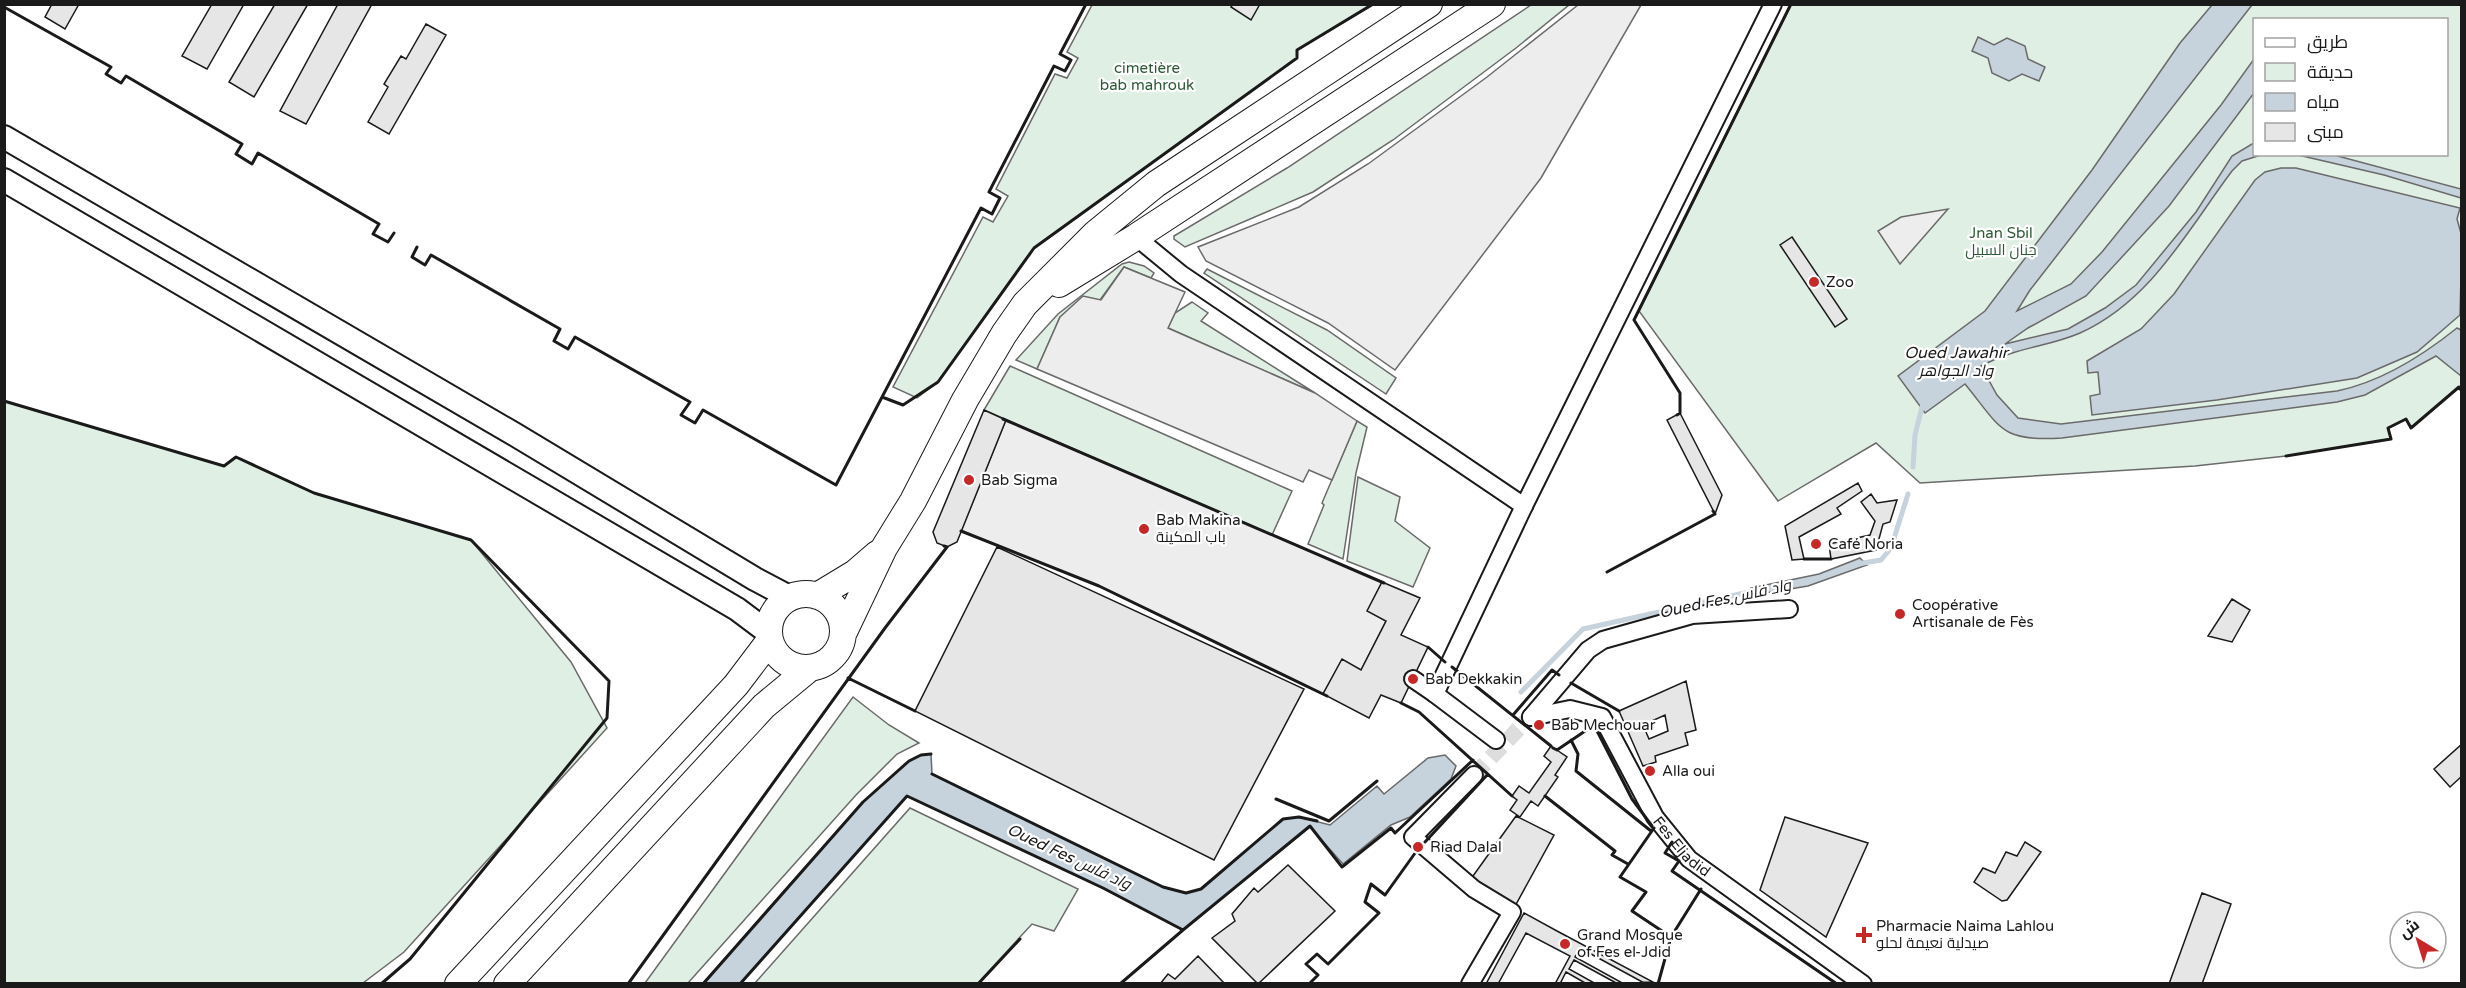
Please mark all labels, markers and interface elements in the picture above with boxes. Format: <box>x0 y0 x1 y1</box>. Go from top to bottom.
legend <box>2253 18 2448 156</box>
text: طريق <box>2307 31 2348 54</box>
park label: cimetière bab mahrouk <box>1100 59 1194 94</box>
text: حديقة <box>2307 61 2353 83</box>
text: مياه <box>2307 91 2340 113</box>
text: مبنى <box>2307 121 2344 143</box>
park label: Jnan Sbil جنان السبيل <box>1965 224 2037 260</box>
place label: Zoo <box>1826 273 1854 291</box>
marker: Zoo <box>1807 275 1821 289</box>
water label: Oued Jawahir واد الجواهر <box>1904 343 2010 381</box>
place label: Bab Sigma <box>981 471 1058 489</box>
marker: Bab Sigma <box>962 473 976 487</box>
place label: Bab Makina باب المكينة <box>1156 511 1241 546</box>
marker: Bab Makina باب المكينة <box>1137 522 1151 536</box>
place label: Café Noria <box>1828 535 1903 553</box>
marker: Café Noria <box>1809 537 1823 551</box>
water label: Oued Fes واد فاس <box>1657 575 1794 623</box>
place label: Coopérative Artisanale de Fès <box>1912 596 2034 631</box>
marker: Coopérative Artisanale de Fès <box>1893 607 1907 621</box>
place label: Bab Dekkakin <box>1425 670 1522 688</box>
marker: Bab Dekkakin <box>1406 672 1420 686</box>
place label: Bab Mechouar <box>1551 716 1656 734</box>
marker: Bab Mechouar <box>1532 718 1546 732</box>
place label: Alla oui <box>1662 762 1715 780</box>
marker: Alla oui <box>1643 764 1657 778</box>
street label: Fes Eljadid <box>1649 813 1714 880</box>
water label: Oued Fes واد فاس <box>1004 819 1135 895</box>
place label: Riad Dalal <box>1430 838 1502 856</box>
marker: Riad Dalal <box>1411 840 1425 854</box>
north arrow <box>2388 910 2448 970</box>
text: ش <box>2395 915 2424 943</box>
place label: Pharmacie Naima Lahlou صيدلية نعيمة لحلو <box>1876 917 2054 952</box>
place label: Grand Mosque of Fes el-Jdid <box>1577 926 1683 961</box>
marker: Pharmacie Naima Lahlou صيدلية نعيمة لحلو <box>1857 928 1871 942</box>
marker: Grand Mosque of Fes el-Jdid <box>1558 937 1572 951</box>

